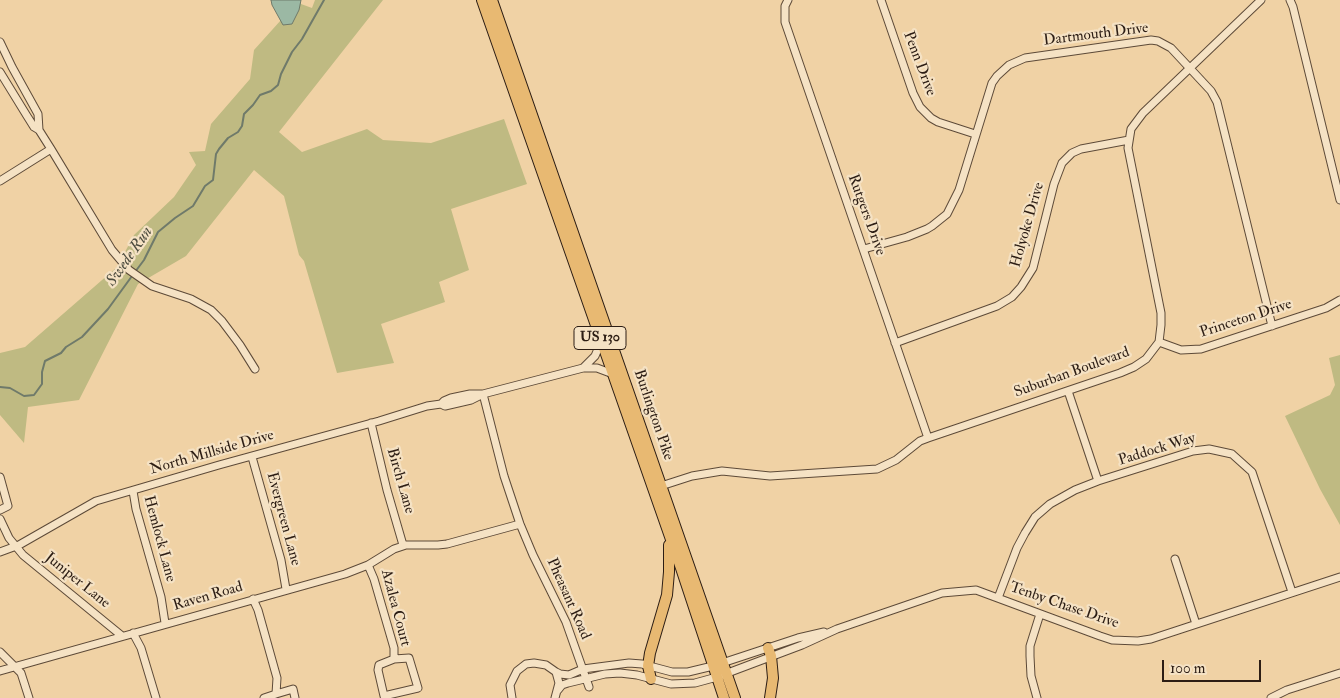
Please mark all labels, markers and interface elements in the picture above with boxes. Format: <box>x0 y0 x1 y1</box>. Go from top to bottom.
street label: Dartmouth Drive <box>1043 20 1149 50</box>
street label: Penn Drive <box>898 29 940 99</box>
street label: Rutgers Drive <box>843 172 889 258</box>
street label: Holyoke Drive <box>1007 181 1049 269</box>
water label: Swede Run <box>103 224 157 290</box>
street label: Princeton Drive <box>1198 296 1294 342</box>
road number: US 130 <box>574 326 626 349</box>
street label: Suburban Boulevard <box>1012 344 1132 402</box>
street label: Burlington Pike <box>629 367 677 463</box>
street label: North Millside Drive <box>148 427 276 479</box>
street label: Paddock Way <box>1116 430 1198 470</box>
street label: Birch Lane <box>382 446 418 516</box>
street label: Evergreen Lane <box>262 470 304 568</box>
street label: Hemlock Lane <box>139 494 179 584</box>
street label: Juniper Lane <box>41 549 113 613</box>
street label: Pheasant Road <box>542 555 594 643</box>
street label: Azalea Court <box>376 568 414 648</box>
street label: Raven Road <box>171 578 245 616</box>
street label: Tenby Chase Drive <box>1007 579 1121 633</box>
scale bar <box>1165 650 1264 682</box>
text: 100 m <box>1170 659 1205 678</box>

